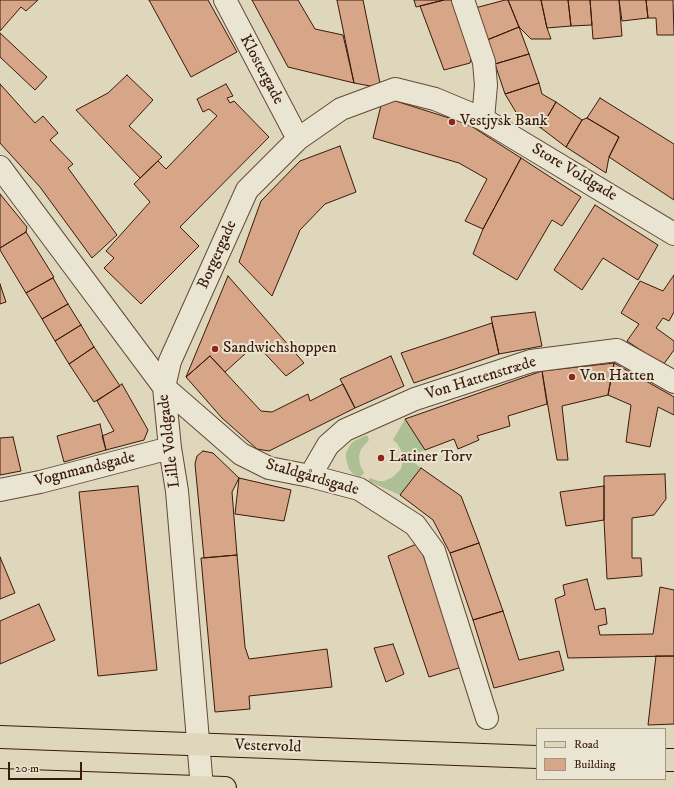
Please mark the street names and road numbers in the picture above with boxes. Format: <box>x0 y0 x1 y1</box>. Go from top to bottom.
street label: Klostergade <box>235 32 287 108</box>
street label: Store Voldgade <box>528 140 620 206</box>
street label: Borgergade <box>194 218 242 292</box>
street label: Von Hattenstræde <box>423 353 539 405</box>
street label: Lille Voldgade <box>155 393 185 489</box>
street label: Vognmandsgade <box>33 448 137 492</box>
street label: Staldgårdsgade <box>263 456 361 500</box>
street label: Vestervold <box>234 736 302 758</box>

